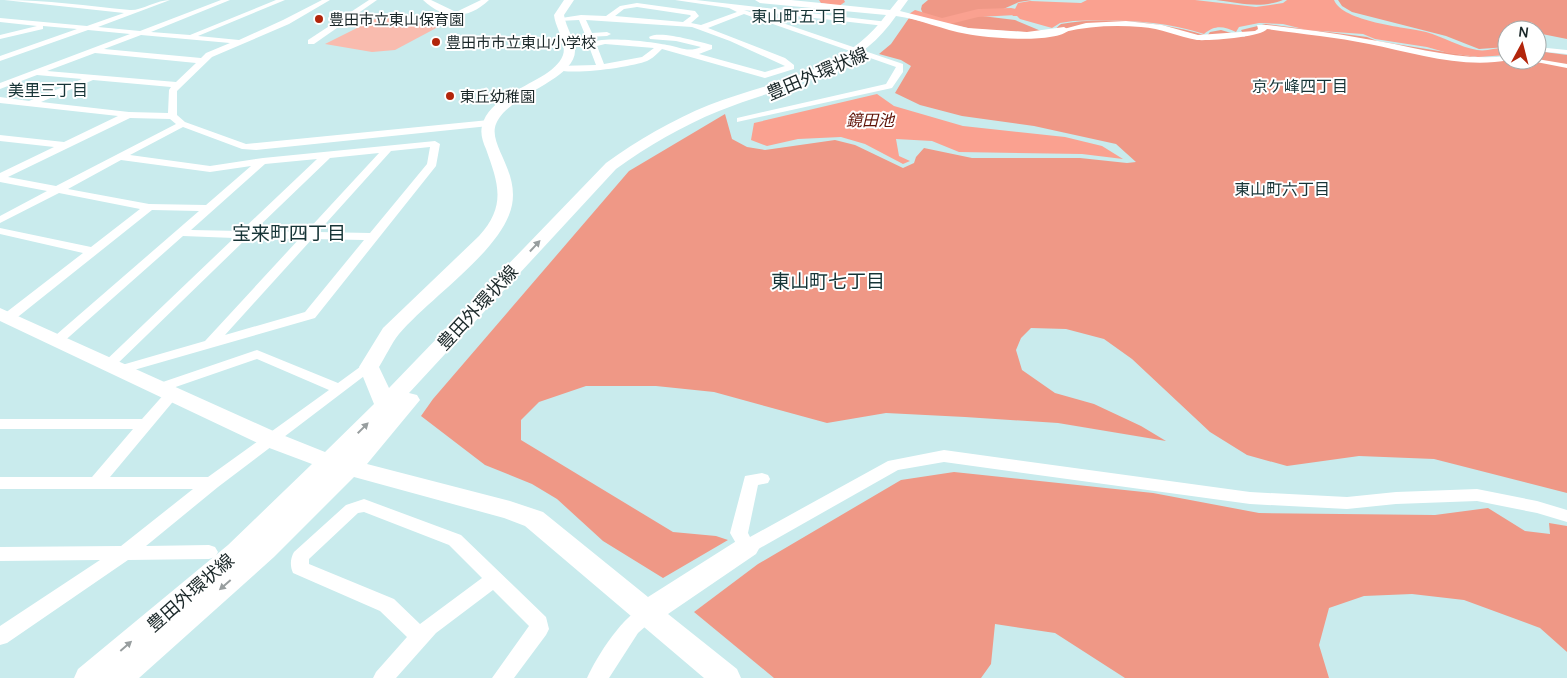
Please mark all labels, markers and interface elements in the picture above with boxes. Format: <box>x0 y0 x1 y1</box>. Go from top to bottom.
district label: 東山町五丁目 <box>751 5 847 27</box>
place label: 豊田市立東山保育園 <box>329 9 464 30</box>
marker: 豊田市立東山保育園 <box>313 13 325 25</box>
north arrow <box>1497 20 1547 70</box>
text: N <box>1517 22 1530 42</box>
place label: 豊田市市立東山小学校 <box>446 32 596 53</box>
marker: 豊田市市立東山小学校 <box>430 36 442 48</box>
street label: 豊田外環状線 <box>763 41 871 105</box>
district label: 京ケ峰四丁目 <box>1252 75 1348 97</box>
district label: 美里三丁目 <box>8 79 88 101</box>
place label: 東丘幼稚園 <box>460 86 535 107</box>
marker: 東丘幼稚園 <box>444 90 456 102</box>
water label: 鏡田池 <box>846 109 896 131</box>
district label: 東山町六丁目 <box>1234 178 1330 200</box>
district label: 宝来町四丁目 <box>232 220 346 246</box>
one-way arrow <box>529 240 541 252</box>
street label: 豊田外環状線 <box>431 259 523 355</box>
district label: 東山町七丁目 <box>771 268 885 294</box>
one-way arrow <box>357 422 369 434</box>
street label: 豊田外環状線 <box>141 548 239 636</box>
one-way arrow <box>219 579 231 591</box>
one-way arrow <box>120 641 133 652</box>

